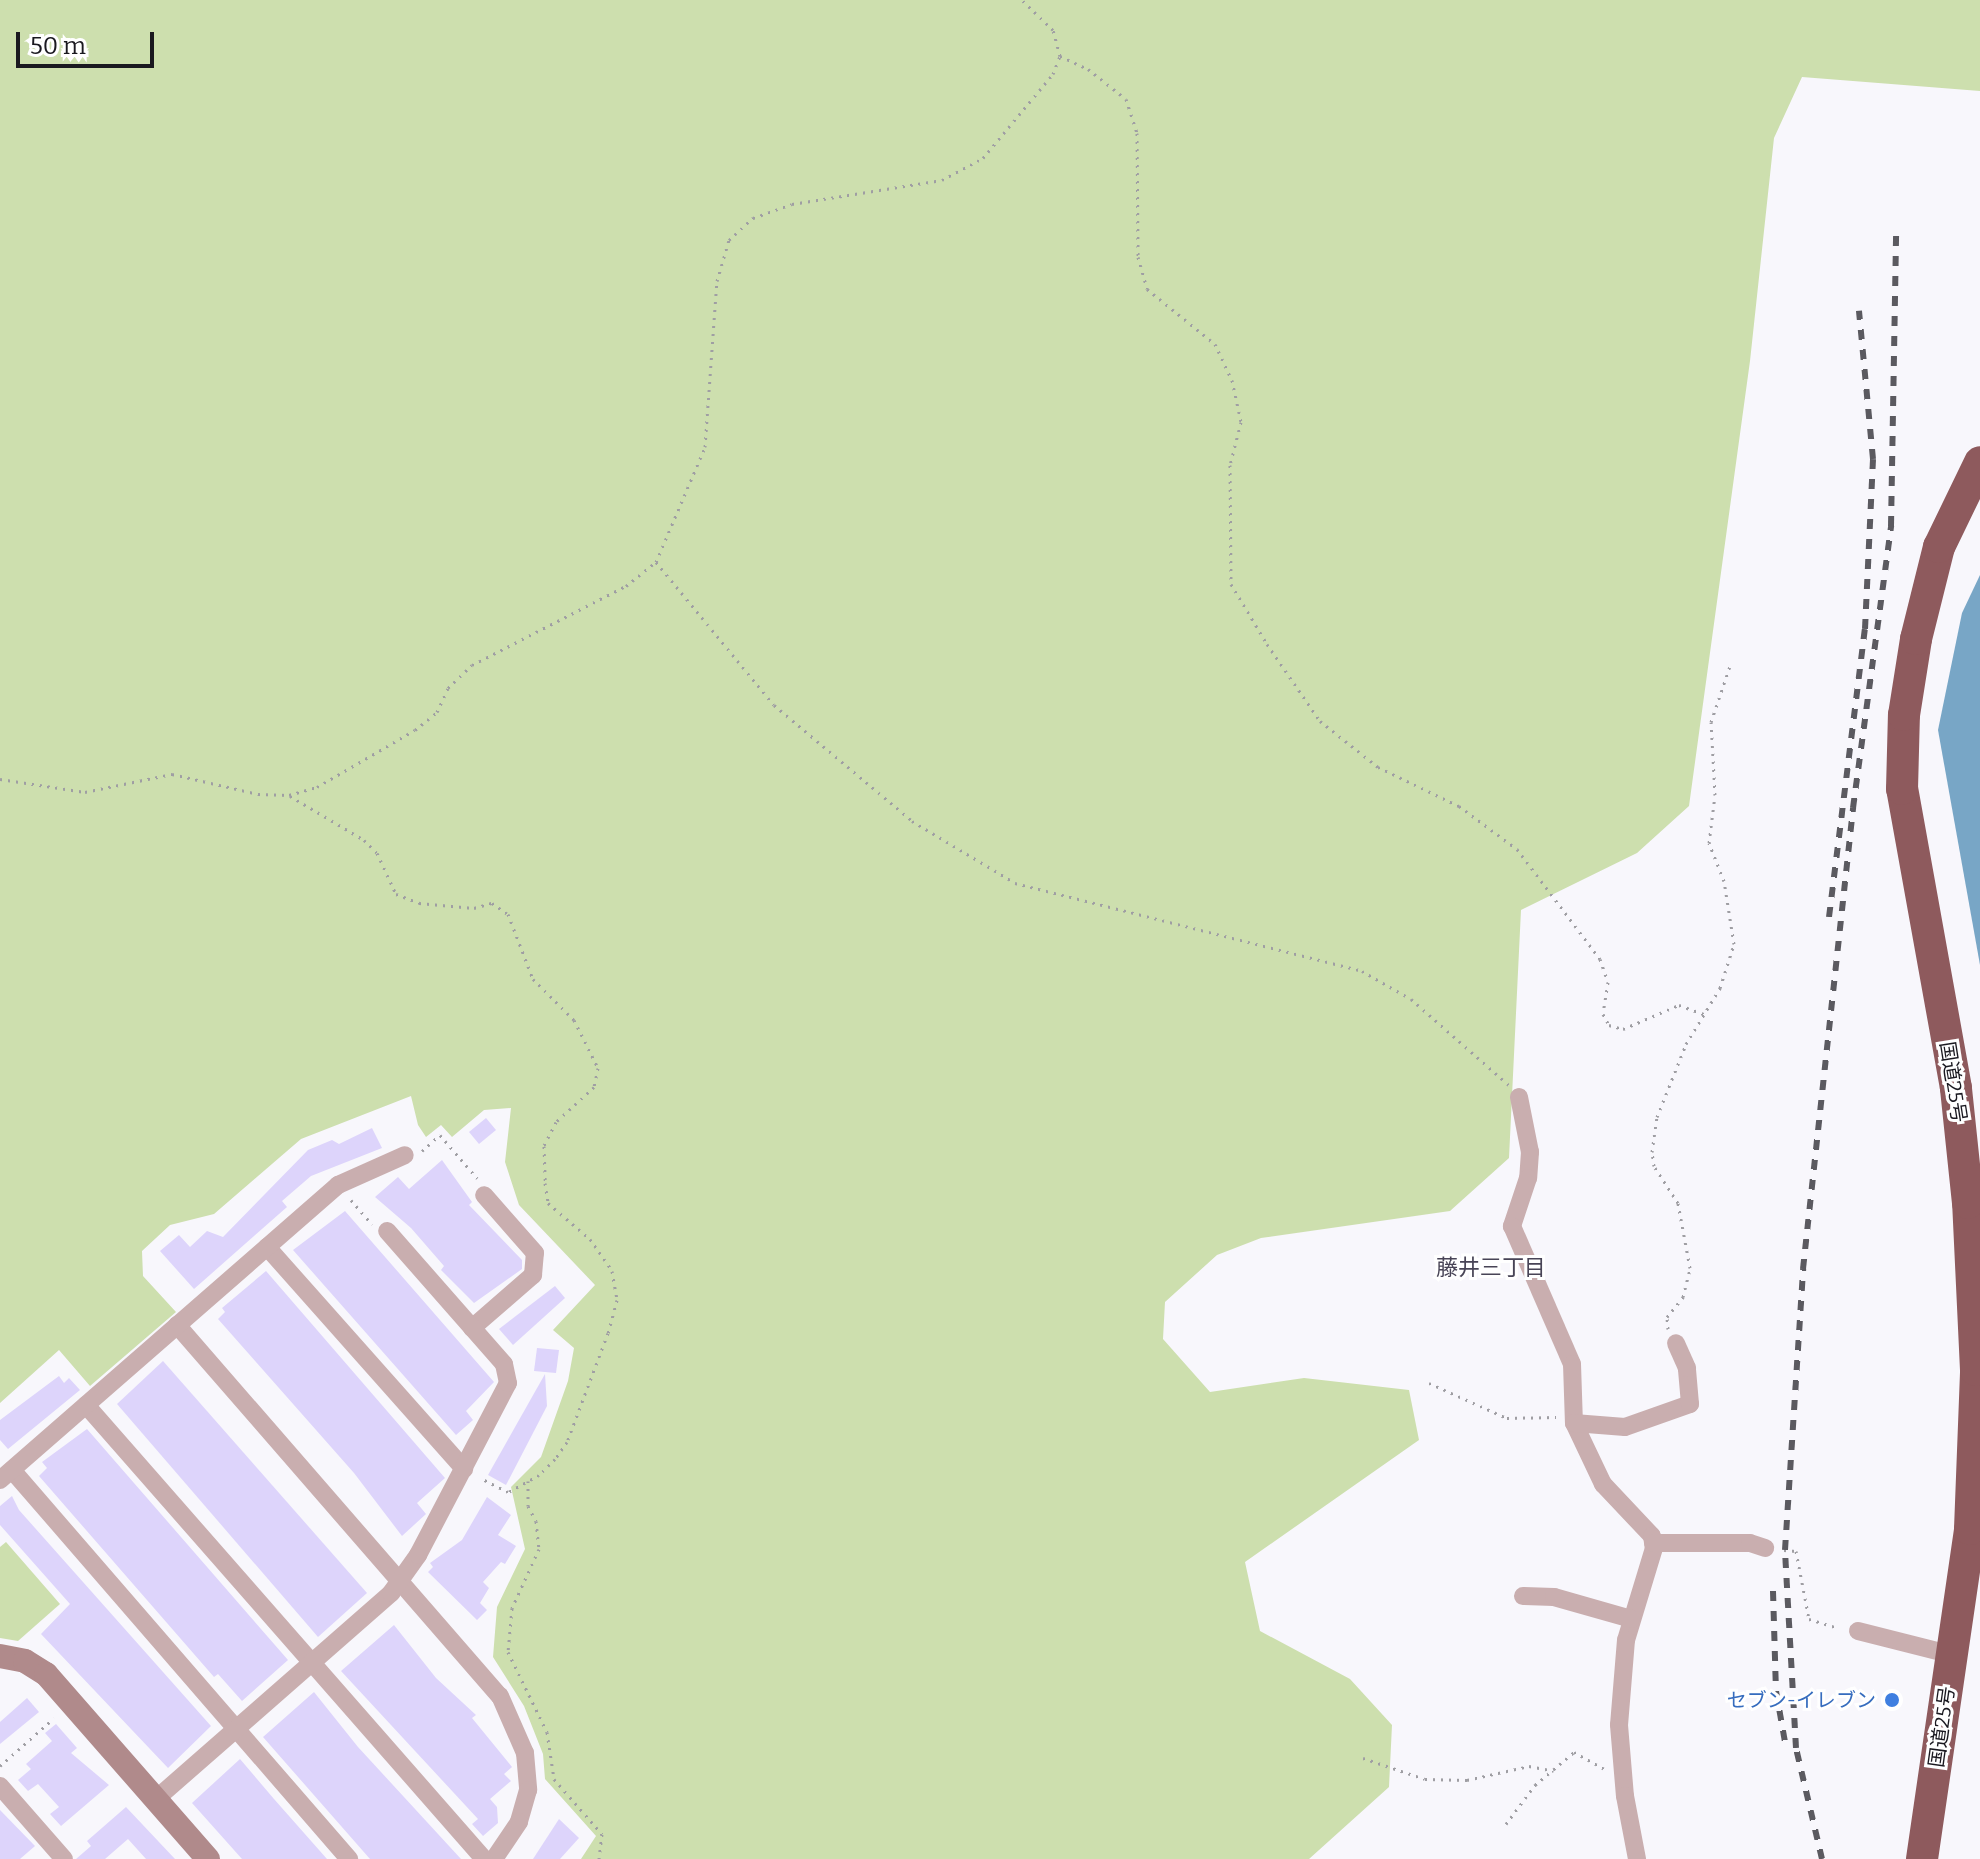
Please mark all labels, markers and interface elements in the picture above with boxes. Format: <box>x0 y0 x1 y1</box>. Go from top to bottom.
scale bar <box>20 16 158 66</box>
text: 50 m <box>30 32 86 60</box>
street label: 国道25号 <box>1935 1040 1971 1124</box>
district label: 藤井三丁目 <box>1436 1255 1546 1281</box>
street label: 国道25号 <box>1924 1685 1960 1769</box>
place label: セブン-イレブン <box>1727 1688 1876 1712</box>
marker: セブン-イレブン <box>1883 1691 1901 1709</box>

